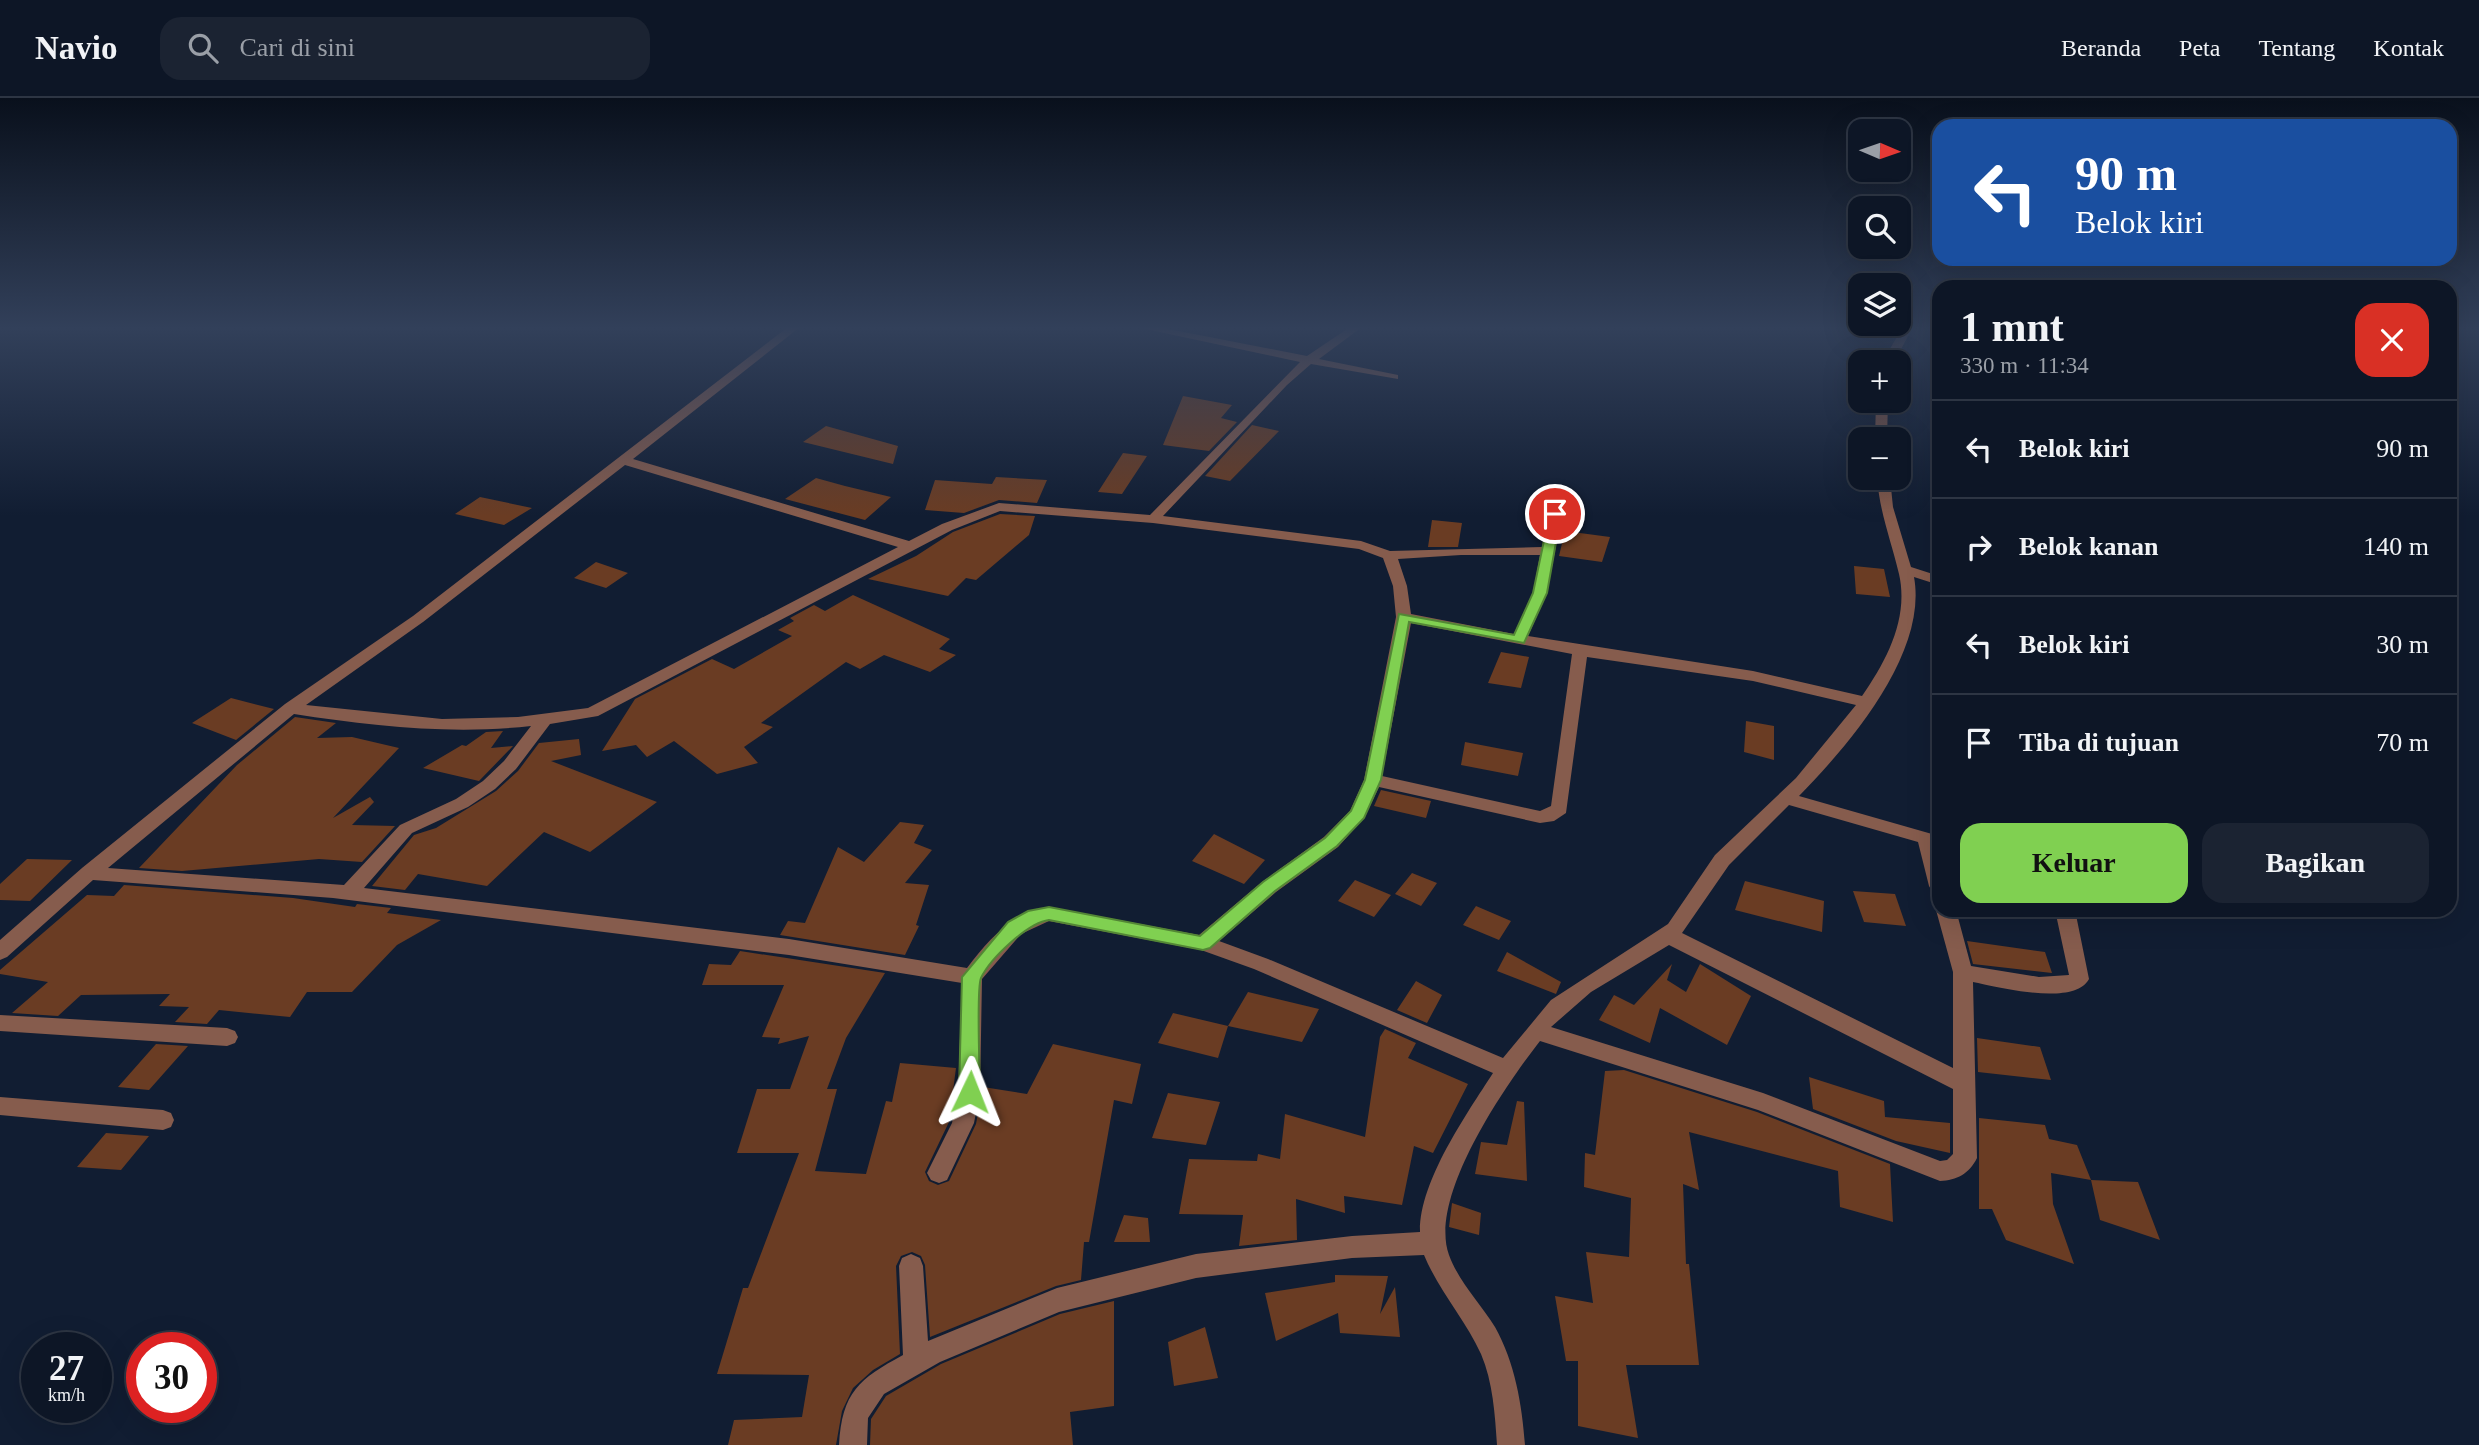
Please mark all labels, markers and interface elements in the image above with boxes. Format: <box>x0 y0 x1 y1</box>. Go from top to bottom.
search box <box>160 17 650 80</box>
icon: search <box>184 29 222 67</box>
text: Navio <box>35 30 118 66</box>
text: Cari di sini <box>240 33 355 62</box>
text: Beranda <box>2061 35 2141 61</box>
text: Peta <box>2179 35 2220 61</box>
text: Tentang <box>2258 35 2335 61</box>
text: Kontak <box>2373 35 2444 61</box>
north arrow <box>1848 119 1911 182</box>
map controls <box>1848 119 1911 490</box>
text: 90 m <box>2075 146 2177 201</box>
icon: left <box>1960 147 2051 238</box>
button: search <box>1848 196 1911 259</box>
text: Belok kiri <box>2075 204 2204 240</box>
button: layers <box>1848 273 1911 336</box>
button: close <box>2355 303 2429 377</box>
text: 1 mnt <box>1960 304 2064 350</box>
button: + <box>1848 350 1911 413</box>
text: 330 m · 11:34 <box>1960 353 2089 378</box>
button: − <box>1848 427 1911 490</box>
icon: left <box>1960 430 1998 468</box>
text: Belok kiri <box>2019 434 2130 463</box>
text: 90 m <box>2376 434 2429 463</box>
pin <box>1525 484 1585 544</box>
icon: arrive <box>1536 495 1574 533</box>
icon: right <box>1960 528 1998 566</box>
text: Belok kanan <box>2019 532 2158 561</box>
text: 140 m <box>2363 532 2429 561</box>
icon: left <box>1960 626 1998 664</box>
text: Belok kiri <box>2019 630 2130 659</box>
text: 30 m <box>2376 630 2429 659</box>
icon: arrive <box>1960 724 1998 762</box>
text: Tiba di tujuan <box>2019 728 2179 757</box>
text: 70 m <box>2376 728 2429 757</box>
button: Keluar <box>1960 823 2188 903</box>
button: Bagikan <box>2202 823 2429 903</box>
position arrow <box>933 1055 1007 1129</box>
speed limit sign: 30 <box>126 1332 217 1423</box>
text: 27 <box>49 1349 84 1388</box>
text: km/h <box>48 1385 85 1405</box>

